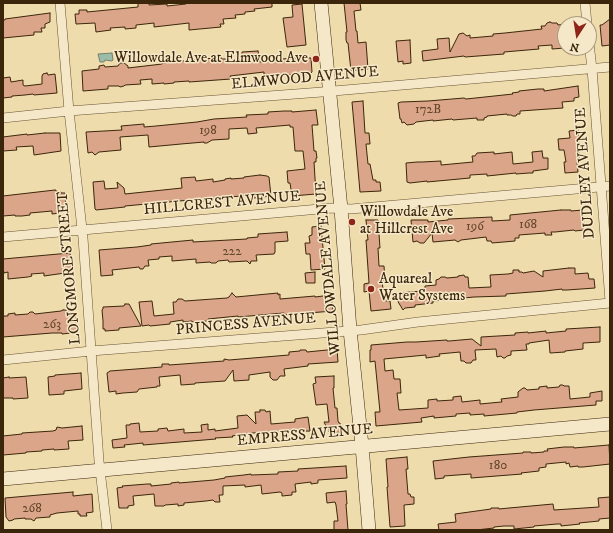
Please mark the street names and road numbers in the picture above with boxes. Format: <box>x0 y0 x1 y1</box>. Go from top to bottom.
street label: ELMWOOD AVENUE <box>231 64 379 94</box>
street label: DUDLEY AVENUE <box>572 107 600 239</box>
street label: WILLOWDALE AVENUE <box>312 180 346 356</box>
street label: HILLCREST AVENUE <box>143 188 301 220</box>
street label: LONGMORE STREET <box>54 191 86 345</box>
street label: PRINCESS AVENUE <box>175 310 317 340</box>
street label: EMPRESS AVENUE <box>236 421 374 451</box>

